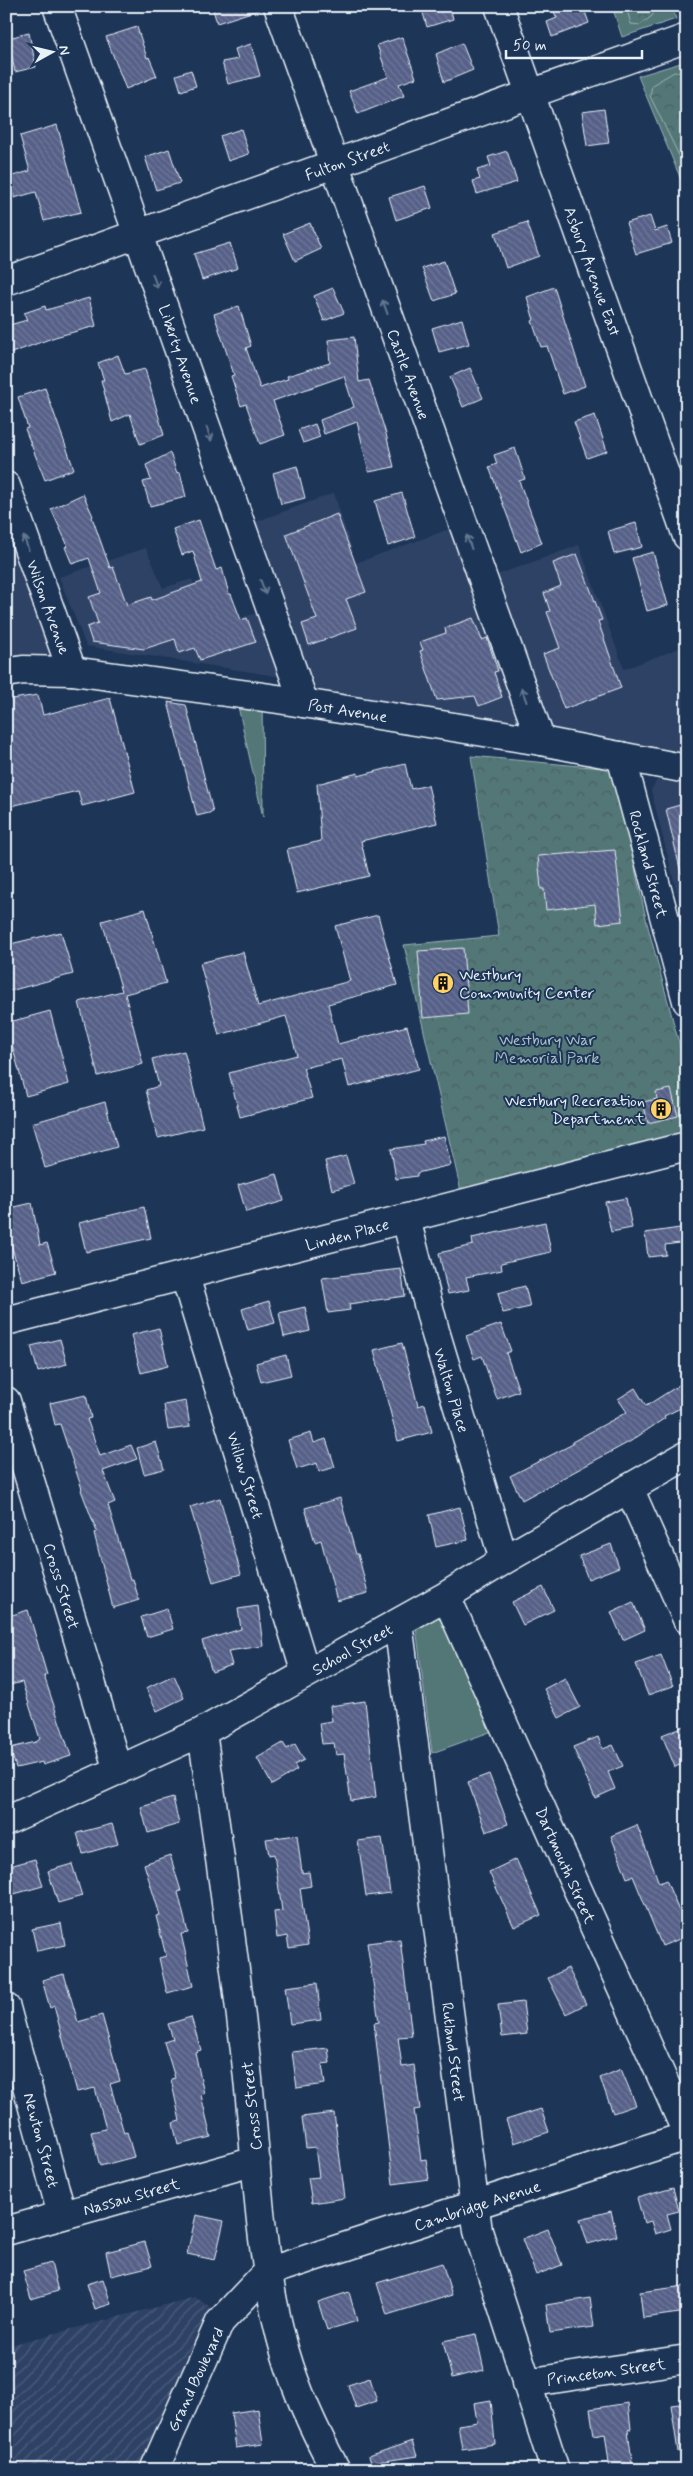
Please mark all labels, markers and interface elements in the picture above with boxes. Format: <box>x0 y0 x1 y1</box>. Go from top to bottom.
north arrow <box>28 28 78 78</box>
scale bar <box>506 28 642 60</box>
text: 50 m <box>513 36 547 56</box>
text: N <box>54 44 73 56</box>
street label: Fulton Street <box>302 136 393 186</box>
street label: Asbury Avenue East <box>558 204 625 339</box>
one-way arrow <box>150 273 160 289</box>
one-way arrow <box>380 299 389 315</box>
street label: Liberty Avenue <box>153 302 206 407</box>
street label: Castle Avenue <box>381 326 434 423</box>
one-way arrow <box>205 426 214 441</box>
one-way arrow <box>21 535 31 551</box>
one-way arrow <box>464 535 473 550</box>
street label: Wilson Avenue <box>21 557 75 658</box>
one-way arrow <box>259 579 268 594</box>
one-way arrow <box>519 688 528 703</box>
street label: Post Avenue <box>307 695 389 728</box>
street label: Rockland Street <box>623 808 672 921</box>
place label: Westbury Community Center <box>459 965 595 1004</box>
building icon: Westbury Community Center <box>431 971 455 995</box>
park label: Westbury War Memorial Park <box>495 1030 599 1069</box>
place label: Westbury Recreation Department <box>505 1091 646 1130</box>
building icon: Westbury Recreation Department <box>649 1097 673 1121</box>
street label: Linden Place <box>303 1214 391 1257</box>
street label: Walton Place <box>428 1346 473 1435</box>
street label: Willow Street <box>221 1429 268 1522</box>
street label: Cross Street <box>37 1541 84 1633</box>
street label: School Street <box>309 1620 397 1681</box>
street label: Dartmouth Street <box>530 1804 600 1928</box>
street label: Rutland Street <box>436 2001 469 2104</box>
street label: Cross Street <box>237 2060 268 2151</box>
street label: Newton Street <box>18 2091 63 2190</box>
street label: Nassau Street <box>81 2174 182 2221</box>
street label: Cambridge Avenue <box>412 2176 544 2238</box>
street label: Grand Boulevard <box>163 2324 230 2435</box>
street label: Princeton Street <box>546 2354 667 2391</box>

